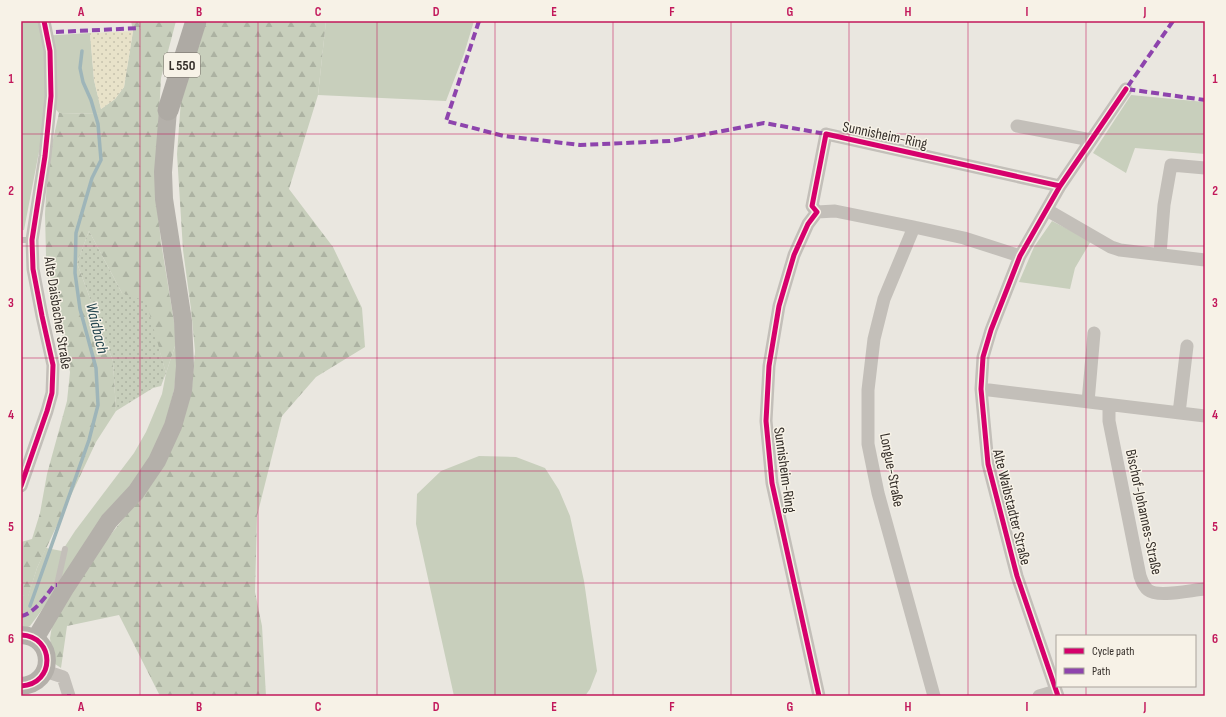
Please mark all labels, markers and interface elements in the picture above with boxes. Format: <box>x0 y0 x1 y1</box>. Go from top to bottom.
text: A <box>77 4 85 20</box>
text: B <box>196 4 202 20</box>
text: C <box>315 4 322 20</box>
text: D <box>433 4 440 20</box>
text: E <box>551 4 557 20</box>
text: F <box>669 4 675 20</box>
text: G <box>787 4 794 20</box>
text: H <box>905 4 912 20</box>
text: I <box>1026 4 1029 20</box>
text: J <box>1143 4 1147 20</box>
road number: L 550 <box>164 53 200 77</box>
text: 1 <box>8 71 14 87</box>
text: 1 <box>1212 71 1218 87</box>
street label: Sunnisheim-Ring <box>841 117 929 154</box>
text: 2 <box>8 183 14 199</box>
text: 2 <box>1212 183 1218 199</box>
street label: Alte Daisbacher Straße <box>39 254 76 371</box>
text: 3 <box>8 295 14 311</box>
text: 3 <box>1212 295 1218 311</box>
water label: Waidbach <box>81 301 112 356</box>
text: 4 <box>8 407 14 423</box>
text: 4 <box>1212 407 1218 423</box>
street label: Sunnisheim-Ring <box>769 426 800 514</box>
street label: Longue-Straße <box>875 432 908 509</box>
street label: Alte Waibstadter Straße <box>988 446 1035 567</box>
street label: Bischof-Johannes-Straße <box>1121 448 1166 577</box>
text: 5 <box>8 519 14 535</box>
text: 5 <box>1212 519 1218 535</box>
text: 6 <box>8 631 14 647</box>
text: 6 <box>1212 631 1218 647</box>
legend <box>1056 635 1196 687</box>
text: Cycle path <box>1092 644 1134 659</box>
text: Path <box>1092 664 1110 679</box>
text: A <box>77 699 85 715</box>
text: B <box>196 699 202 715</box>
text: C <box>315 699 322 715</box>
text: D <box>433 699 440 715</box>
text: E <box>551 699 557 715</box>
text: F <box>669 699 675 715</box>
text: G <box>787 699 794 715</box>
text: H <box>905 699 912 715</box>
text: I <box>1026 699 1029 715</box>
text: J <box>1143 699 1147 715</box>

